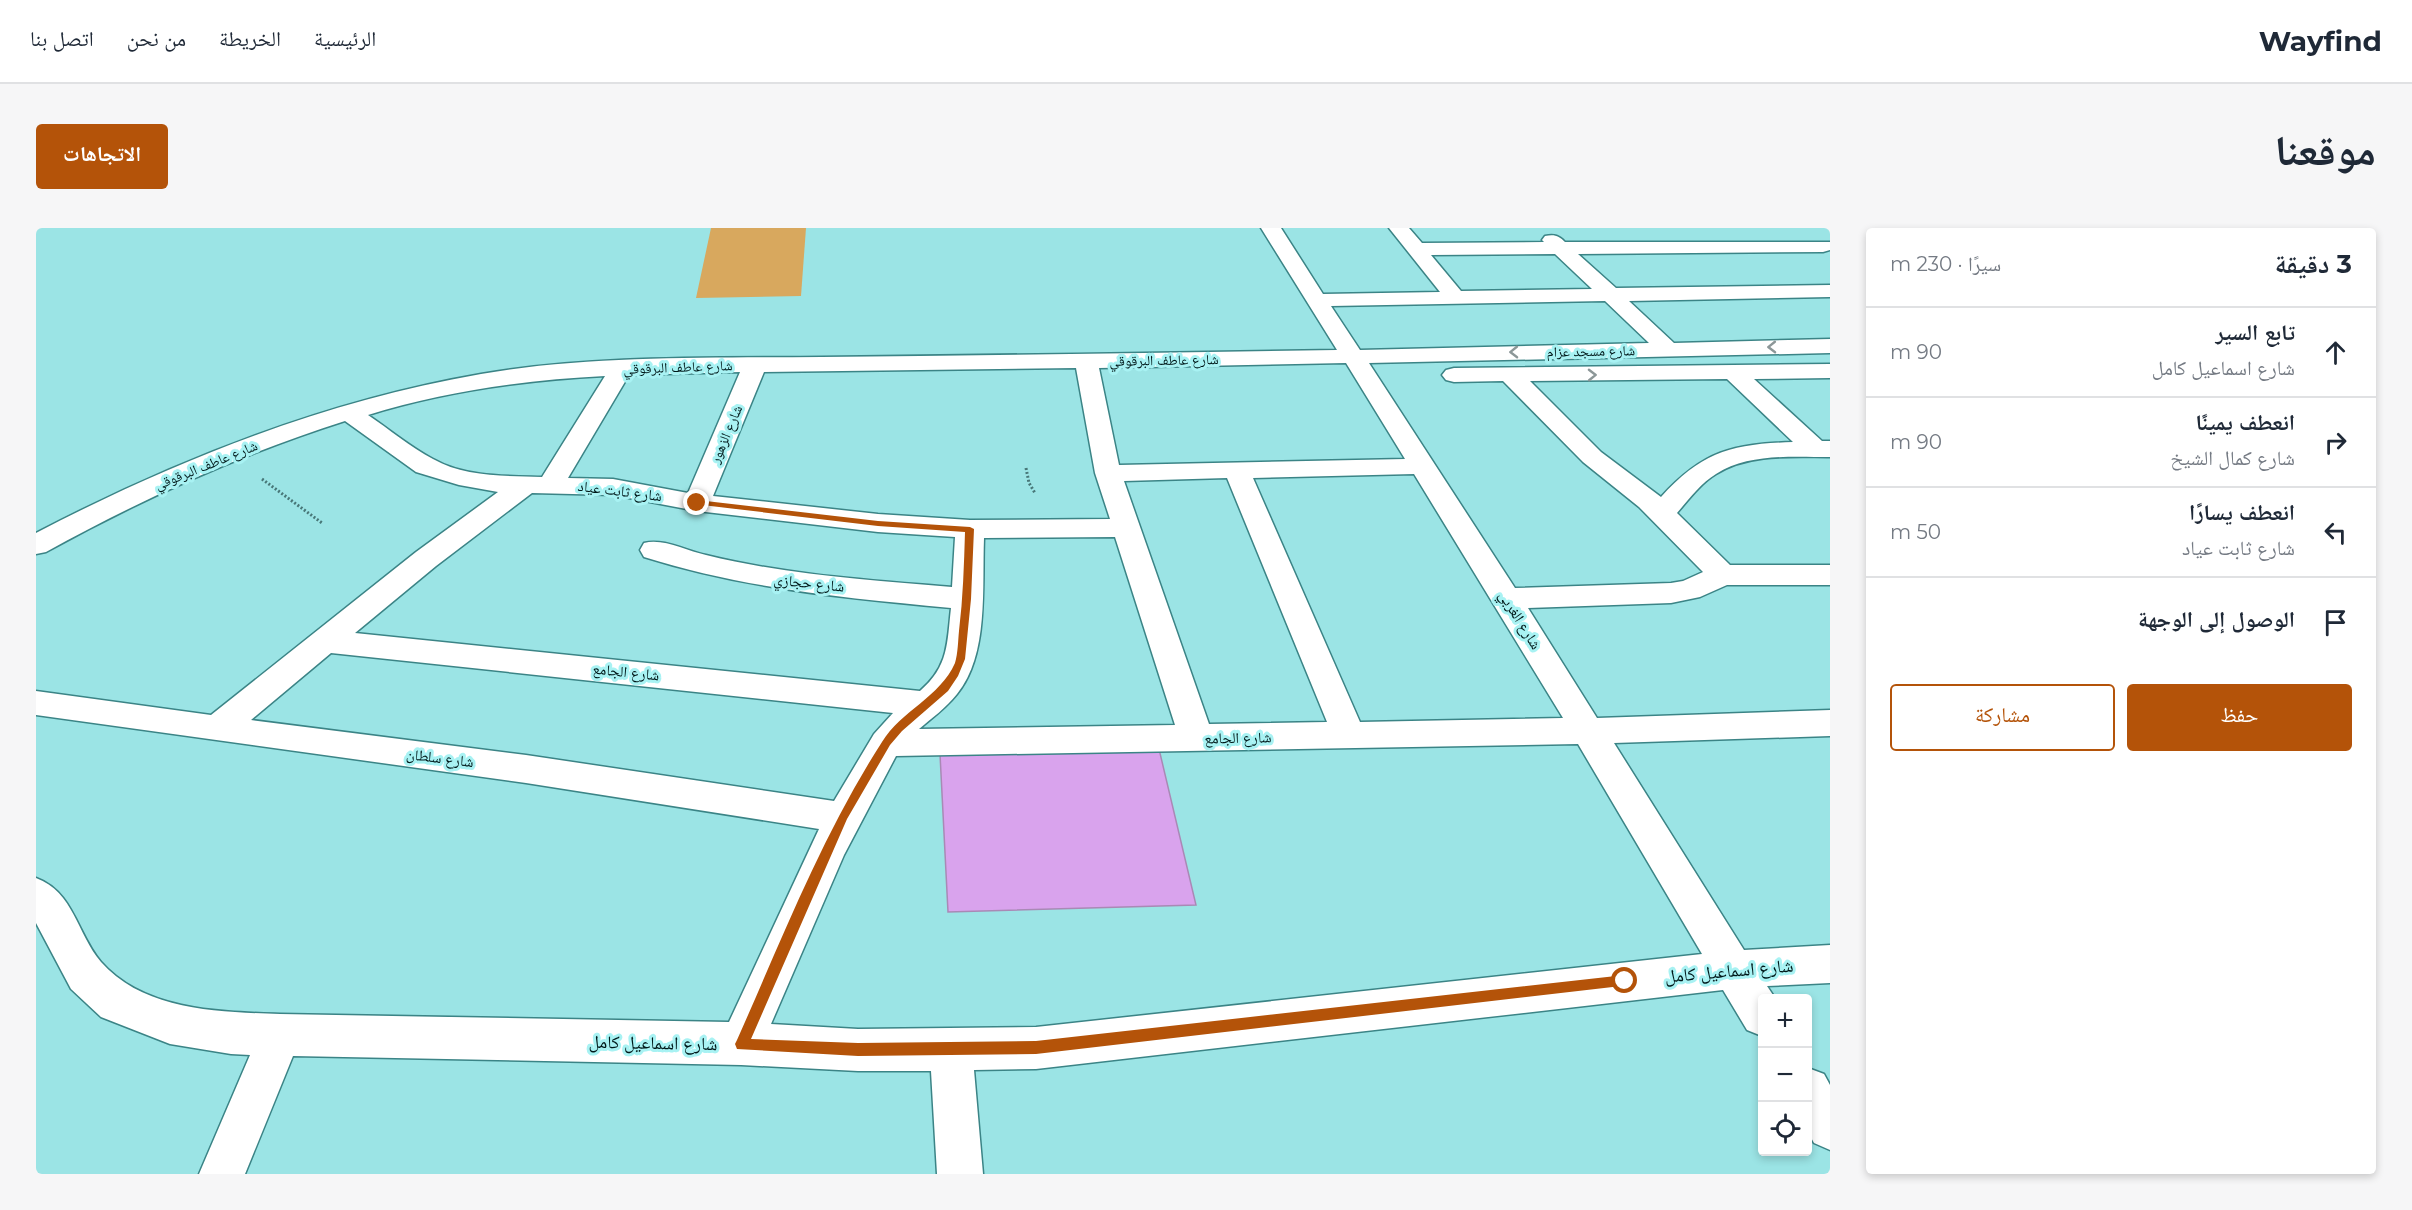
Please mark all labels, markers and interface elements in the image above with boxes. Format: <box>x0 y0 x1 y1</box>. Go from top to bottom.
text: Wayfind <box>2259 24 2382 58</box>
text: اتصل بنا <box>30 26 94 51</box>
text: من نحن <box>127 26 186 51</box>
text: الخريطة <box>219 26 281 51</box>
text: الرئيسية <box>314 26 376 51</box>
button: الاتجاهات <box>36 124 168 189</box>
text: موقعنا <box>2275 124 2376 176</box>
text: 3 دقيقة <box>2275 248 2352 280</box>
text: سيرًا · 230 m <box>1890 252 2001 276</box>
text: تابع السير <box>2215 319 2295 346</box>
icon: ahead <box>2319 336 2352 369</box>
text: 90 m <box>1890 340 1942 364</box>
street label: شارع مسجد عزام <box>1547 341 1635 362</box>
one-way arrow <box>1767 341 1776 354</box>
one-way arrow <box>1509 346 1518 358</box>
street label: شارع عاطف البرقوقي <box>1109 350 1219 373</box>
street label: شارع عاطف البرقوقي <box>623 356 733 380</box>
text: شارع اسماعيل كامل <box>2152 356 2295 380</box>
one-way arrow <box>1587 368 1596 381</box>
street label: شارع الزهور <box>705 402 747 467</box>
text: انعطف يمينًا <box>2195 409 2295 436</box>
icon: right <box>2319 426 2352 459</box>
text: 90 m <box>1890 430 1942 454</box>
street label: شارع عاطف البرقوقي <box>152 436 261 496</box>
text: شارع كمال الشيخ <box>2170 446 2295 470</box>
street label: شارع ثابت عياد <box>577 476 663 506</box>
route end <box>683 489 709 515</box>
text: انعطف يسارًا <box>2189 499 2295 526</box>
icon: left <box>2319 516 2352 549</box>
text: 50 m <box>1890 520 1941 544</box>
text: شارع ثابت عياد <box>2182 536 2295 560</box>
street label: شارع حجازي <box>773 569 845 598</box>
street label: شارع الغربي <box>1493 587 1546 654</box>
text: الوصول إلى الوجهة <box>2138 606 2295 633</box>
icon: arrive <box>2319 606 2352 639</box>
street label: شارع الجامع <box>592 659 660 685</box>
button: مشاركة <box>1890 684 2115 751</box>
button: حفظ <box>2127 684 2352 751</box>
street label: شارع الجامع <box>1204 727 1272 749</box>
street label: شارع سلطان <box>405 744 475 772</box>
street label: شارع اسماعيل كامل <box>1664 954 1794 988</box>
route start <box>1611 967 1637 993</box>
map controls <box>1758 994 1812 1156</box>
button: + <box>1758 994 1812 1048</box>
street label: شارع اسماعيل كامل <box>588 1031 718 1055</box>
button: − <box>1758 1048 1812 1102</box>
button: locate <box>1758 1102 1812 1156</box>

